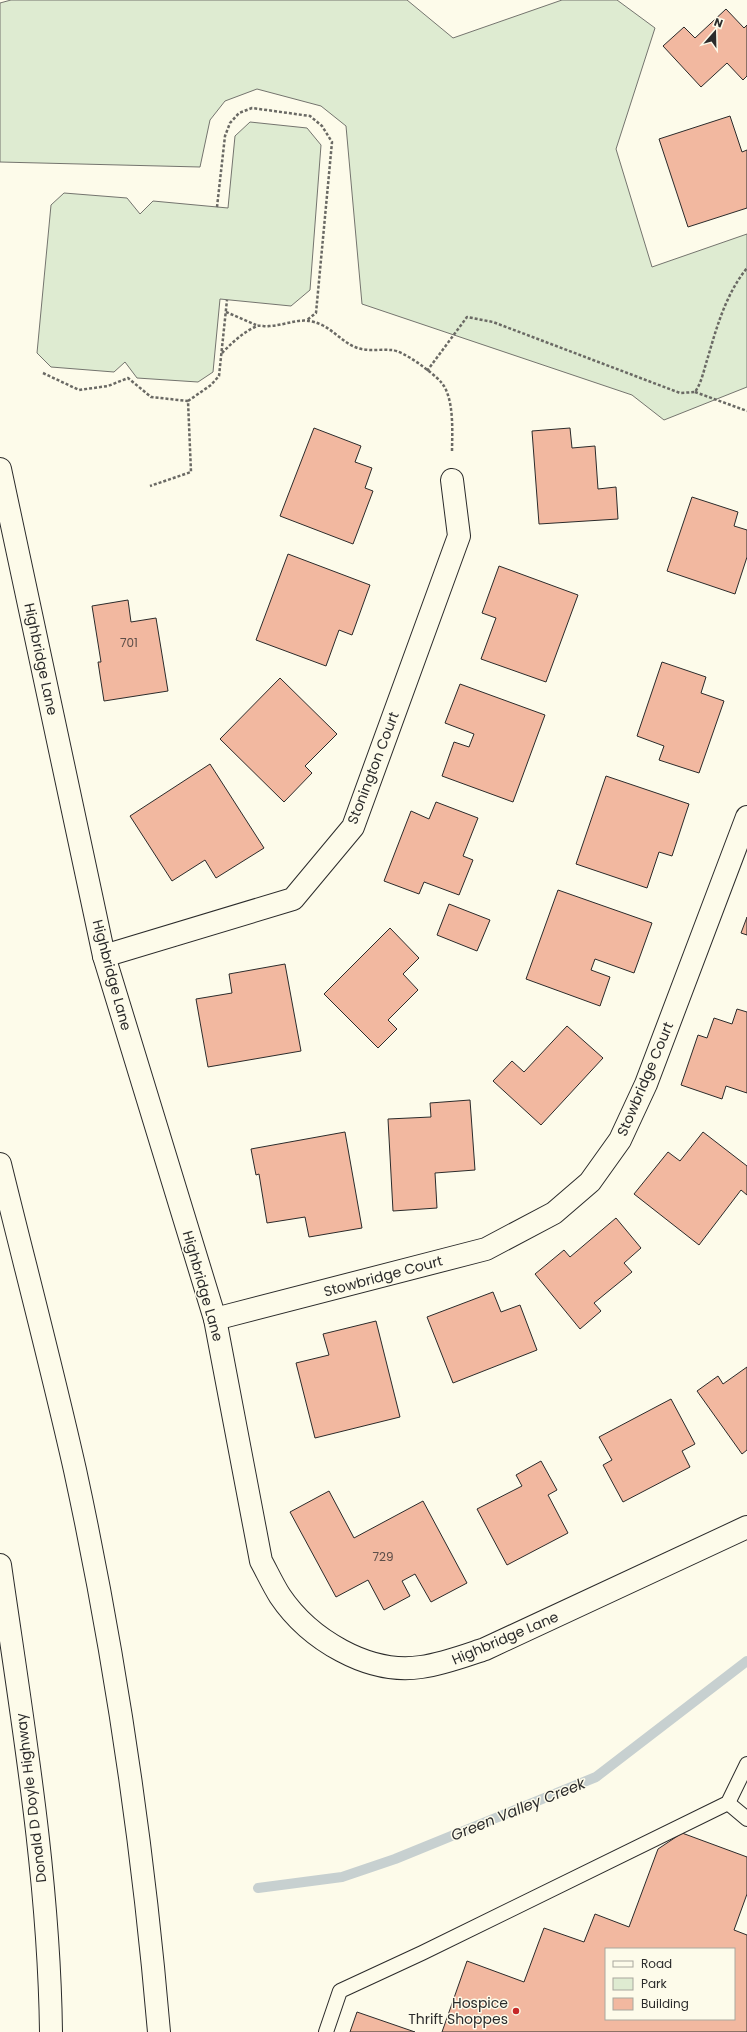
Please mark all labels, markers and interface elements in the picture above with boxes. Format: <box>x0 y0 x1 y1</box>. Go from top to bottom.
north arrow <box>695 12 735 52</box>
text: N <box>712 14 725 32</box>
street label: Highbridge Lane <box>19 601 63 717</box>
house number: 701 <box>120 634 138 651</box>
street label: Stonington Court <box>342 709 404 827</box>
street label: Highbridge Lane <box>88 917 137 1033</box>
street label: Stowbridge Court <box>612 1019 678 1139</box>
street label: Highbridge Lane <box>178 1228 228 1344</box>
street label: Stowbridge Court <box>321 1251 445 1301</box>
house number: 729 <box>372 1548 394 1565</box>
street label: Highbridge Lane <box>449 1606 562 1670</box>
street label: Donald D Doyle Highway <box>11 1712 51 1884</box>
water label: Green Valley Creek <box>448 1772 590 1846</box>
legend <box>605 1948 735 2020</box>
text: Road <box>641 1955 672 1972</box>
text: Park <box>641 1975 668 1992</box>
place label: Hospice Thrift Shoppes <box>408 1993 508 2029</box>
text: Building <box>641 1995 689 2012</box>
marker: Hospice Thrift Shoppes <box>511 2006 521 2016</box>

